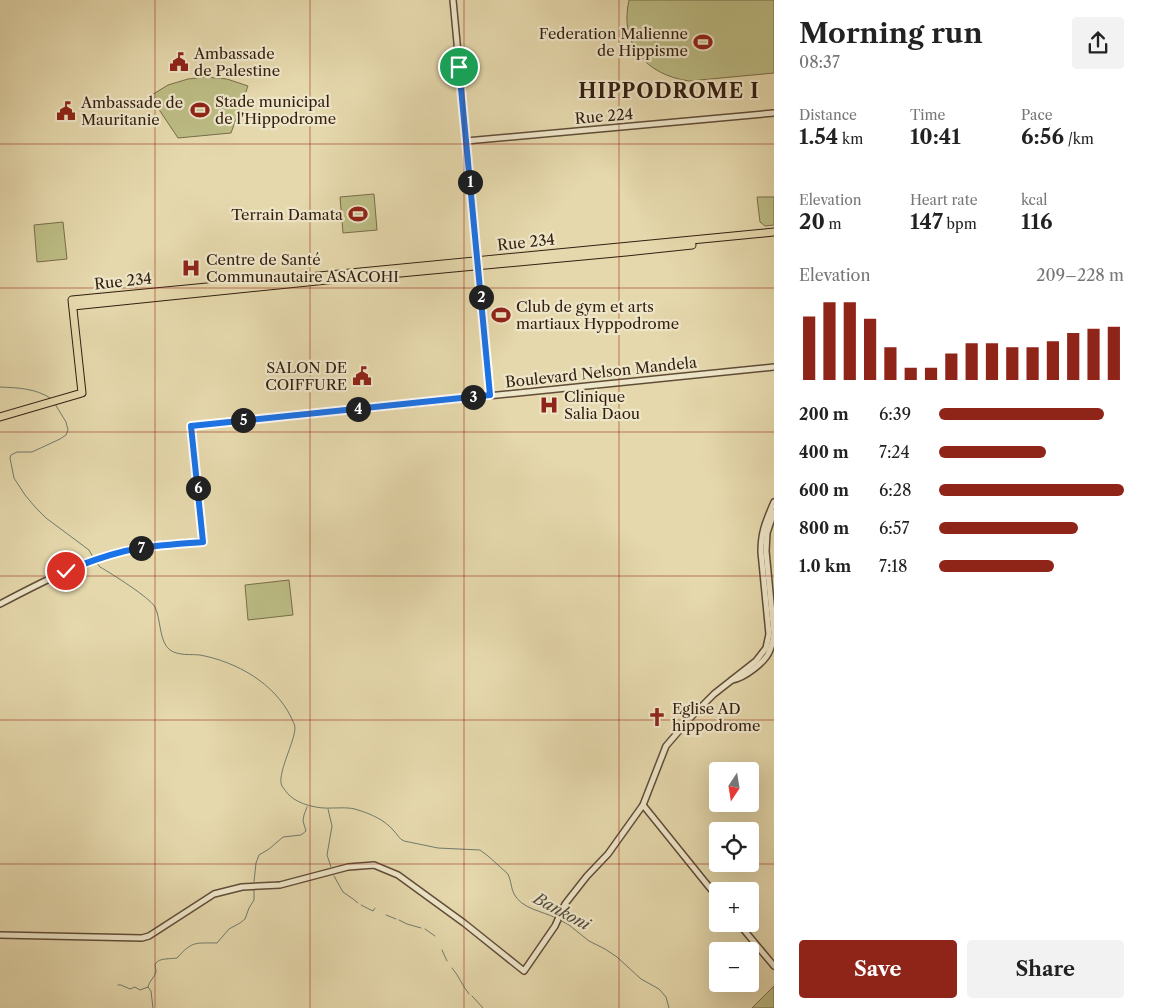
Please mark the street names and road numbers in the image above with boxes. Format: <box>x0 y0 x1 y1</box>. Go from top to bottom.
street label: Rue 224 <box>574 104 634 128</box>
street label: Rue 234 <box>496 230 556 254</box>
street label: Rue 234 <box>93 269 153 293</box>
street label: Boulevard Nelson Mandela <box>504 352 698 392</box>

